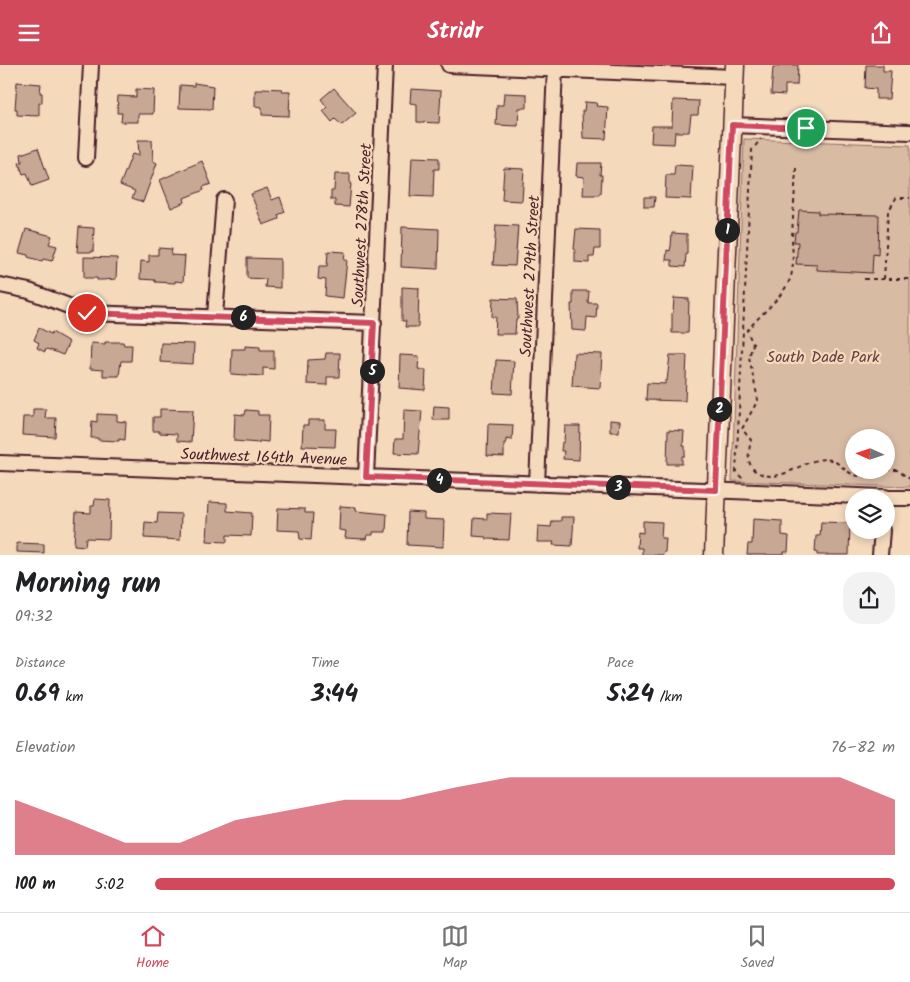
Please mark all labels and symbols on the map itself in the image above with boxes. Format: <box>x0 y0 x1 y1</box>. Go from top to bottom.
pin <box>785 107 827 149</box>
street label: Southwest 278th Street <box>346 142 379 307</box>
street label: Southwest 279th Street <box>514 194 547 358</box>
pin: 1 <box>714 217 740 243</box>
pin <box>66 292 108 334</box>
pin: 6 <box>230 305 256 329</box>
park label: South Dade Park <box>766 345 880 370</box>
pin: 5 <box>360 359 384 383</box>
pin: 2 <box>706 397 732 421</box>
north arrow <box>845 429 895 479</box>
street label: Southwest 164th Avenue <box>180 442 348 473</box>
pin: 4 <box>426 467 452 493</box>
pin: 3 <box>606 475 630 499</box>

